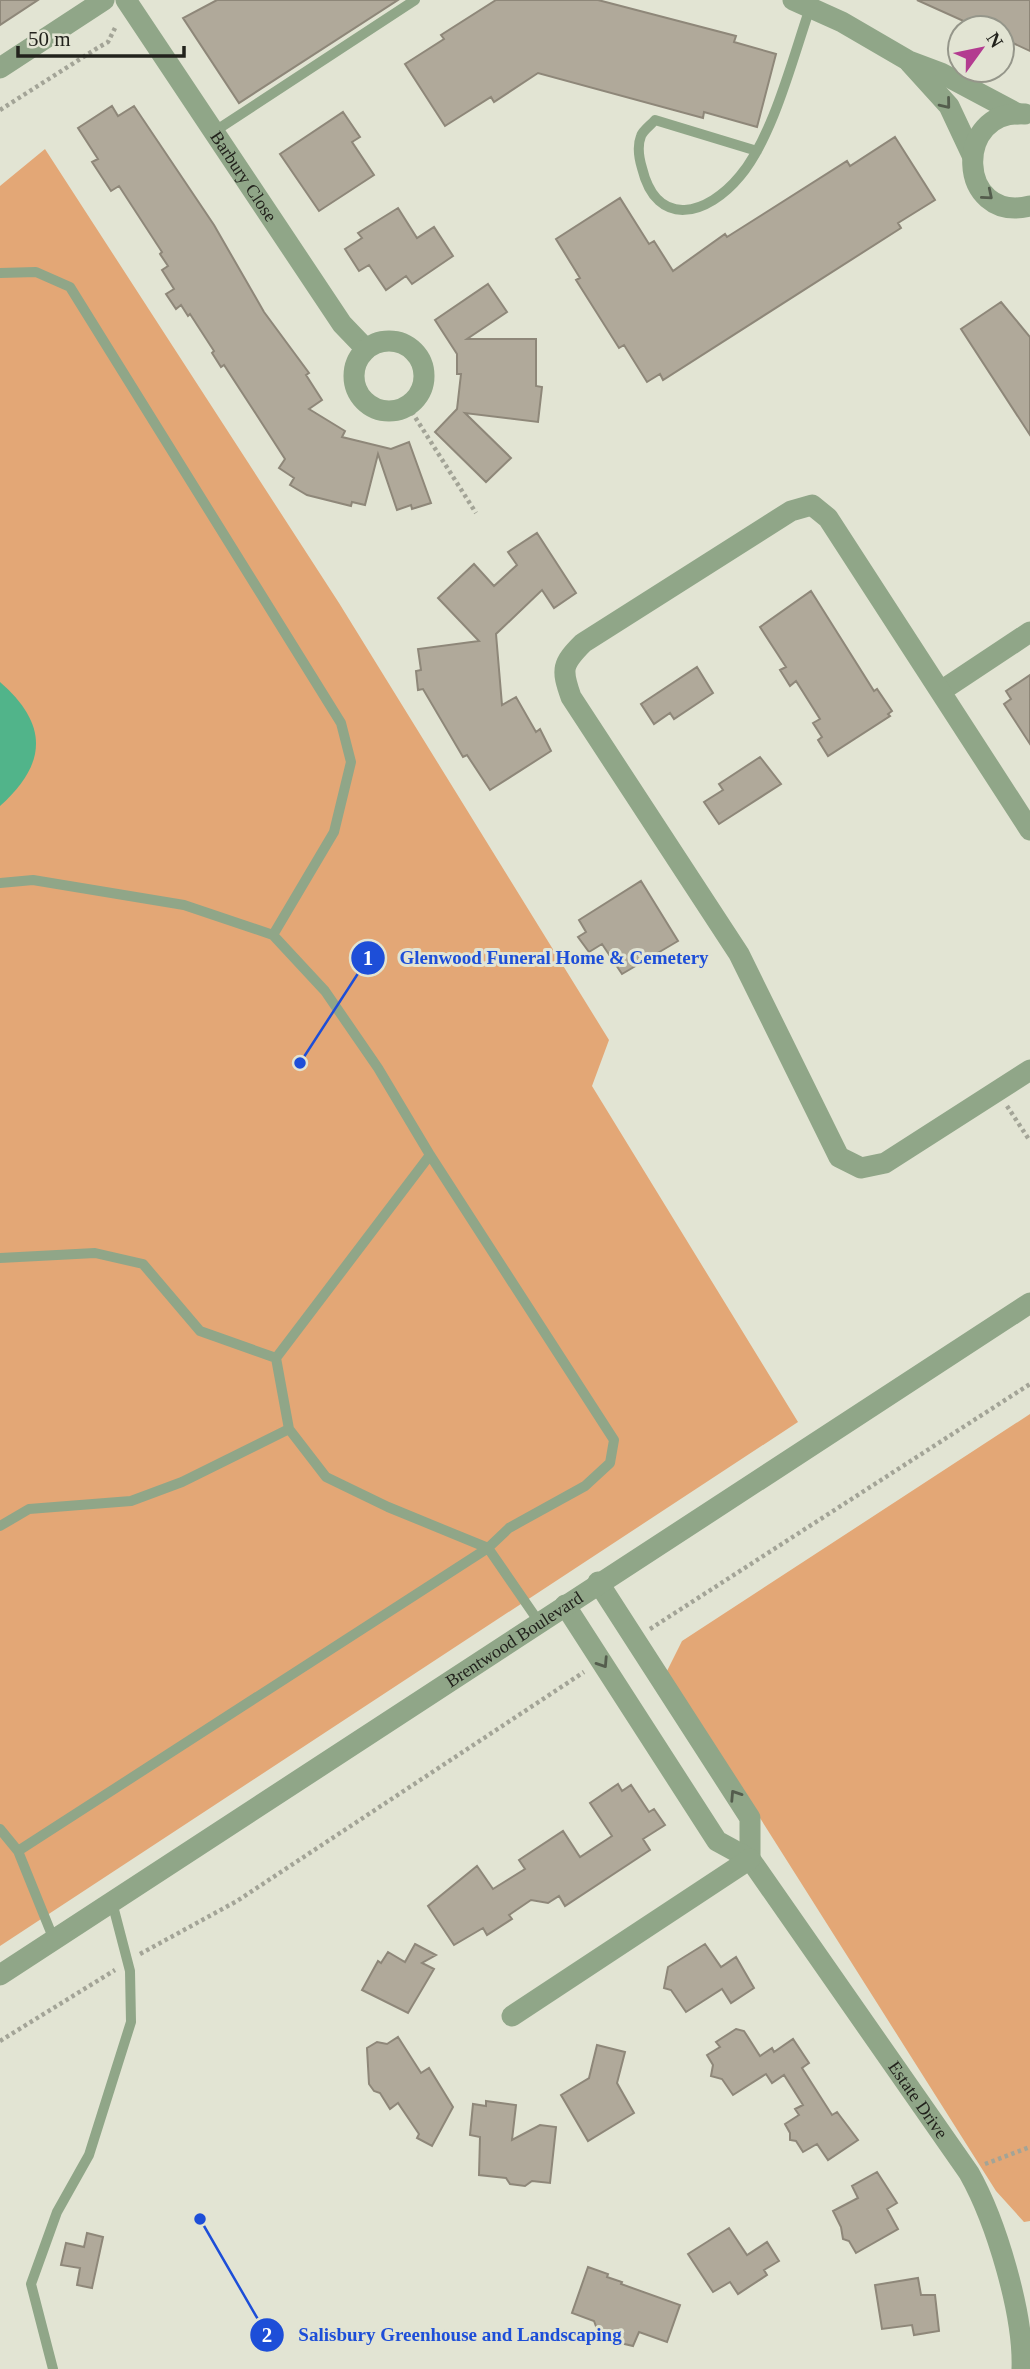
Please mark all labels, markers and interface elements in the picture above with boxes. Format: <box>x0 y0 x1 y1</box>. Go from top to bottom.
scale bar <box>18 14 184 58</box>
north arrow <box>946 14 1016 84</box>
text: 50 m <box>28 27 71 51</box>
text: N <box>982 29 1008 52</box>
one-way arrow <box>938 97 951 109</box>
street label: Barbury Close <box>206 127 281 225</box>
one-way arrow <box>980 187 992 200</box>
callout: Glenwood Funeral Home & Cemetery <box>351 938 723 978</box>
text: 1 <box>363 946 373 970</box>
text: Glenwood Funeral Home & Cemetery <box>399 947 709 968</box>
street label: Brentwood Boulevard <box>442 1588 587 1691</box>
one-way arrow <box>594 1655 607 1668</box>
one-way arrow <box>731 1790 743 1803</box>
street label: Estate Drive <box>884 2057 952 2142</box>
callout: Salisbury Greenhouse and Landscaping <box>249 2315 636 2355</box>
text: 2 <box>262 2323 272 2347</box>
text: Salisbury Greenhouse and Landscaping <box>298 2324 622 2345</box>

